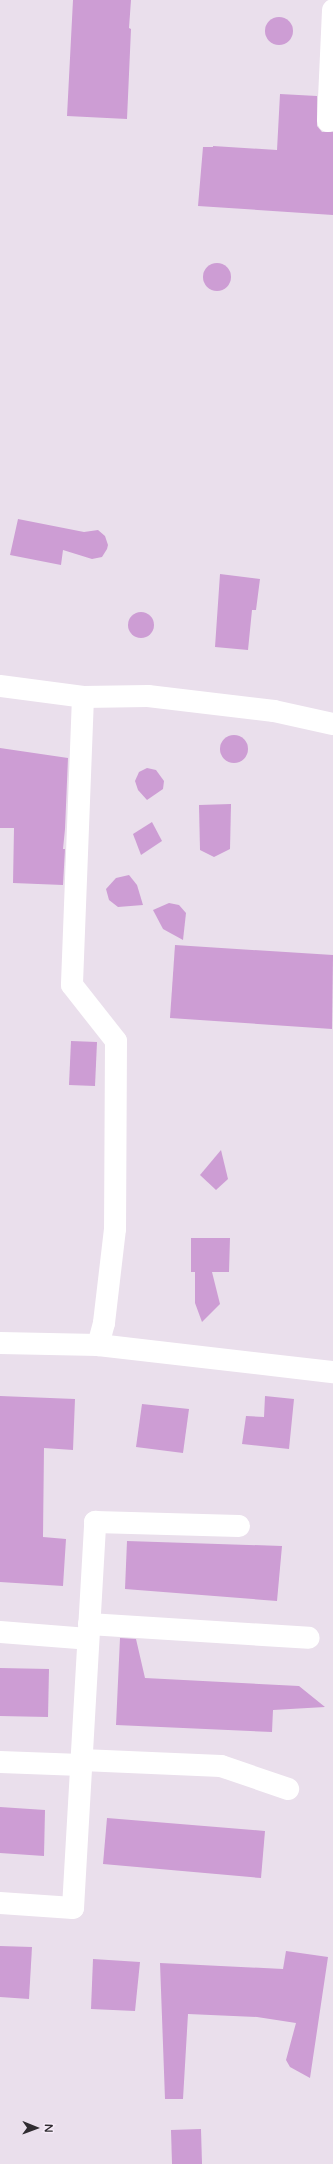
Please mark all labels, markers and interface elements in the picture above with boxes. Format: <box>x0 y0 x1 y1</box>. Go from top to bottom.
north arrow <box>16 2108 56 2148</box>
text: N <box>42 2124 55 2133</box>

